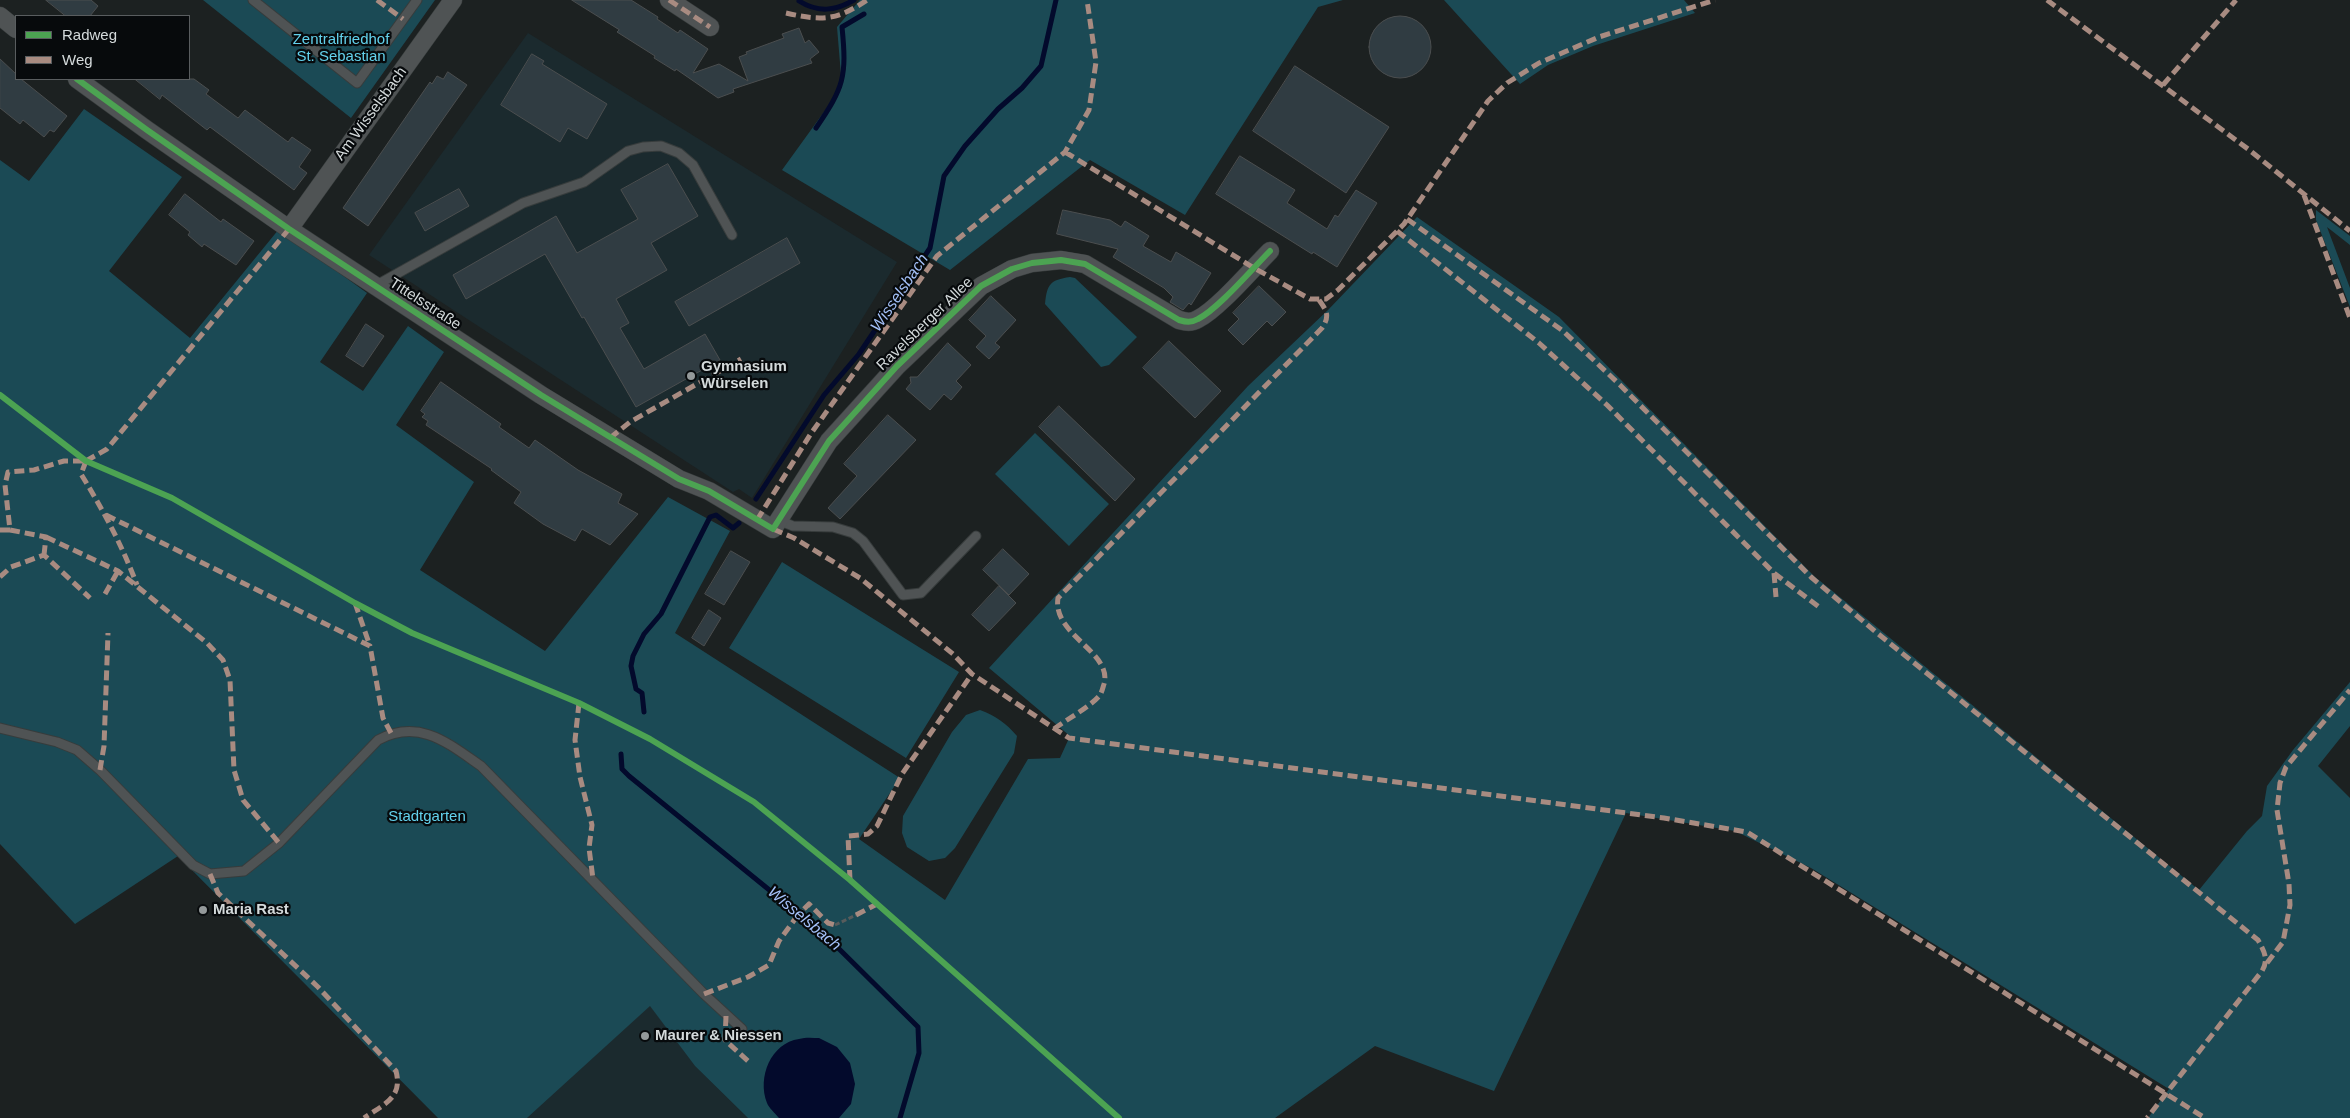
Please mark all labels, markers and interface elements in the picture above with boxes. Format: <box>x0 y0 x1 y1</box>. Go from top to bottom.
legend <box>15 15 190 80</box>
text: Radweg <box>62 26 117 43</box>
park label: Zentralfriedhof St. Sebastian <box>293 31 389 66</box>
text: Weg <box>62 51 93 68</box>
street label: Am Wisselsbach <box>331 64 411 164</box>
water label: Wisselsbach <box>867 250 933 336</box>
street label: Tittelsstraße <box>386 274 464 334</box>
street label: Ravelsberger Allee <box>873 274 977 374</box>
place label: Gymnasium Würselen <box>701 358 787 393</box>
marker: Gymnasium Würselen <box>685 370 697 382</box>
park label: Stadtgarten <box>388 808 466 826</box>
water label: Wisselsbach <box>763 883 845 955</box>
place label: Maria Rast <box>213 901 289 919</box>
marker: Maria Rast <box>197 904 209 916</box>
place label: Maurer & Niessen <box>655 1027 782 1045</box>
marker: Maurer & Niessen <box>639 1030 651 1042</box>

